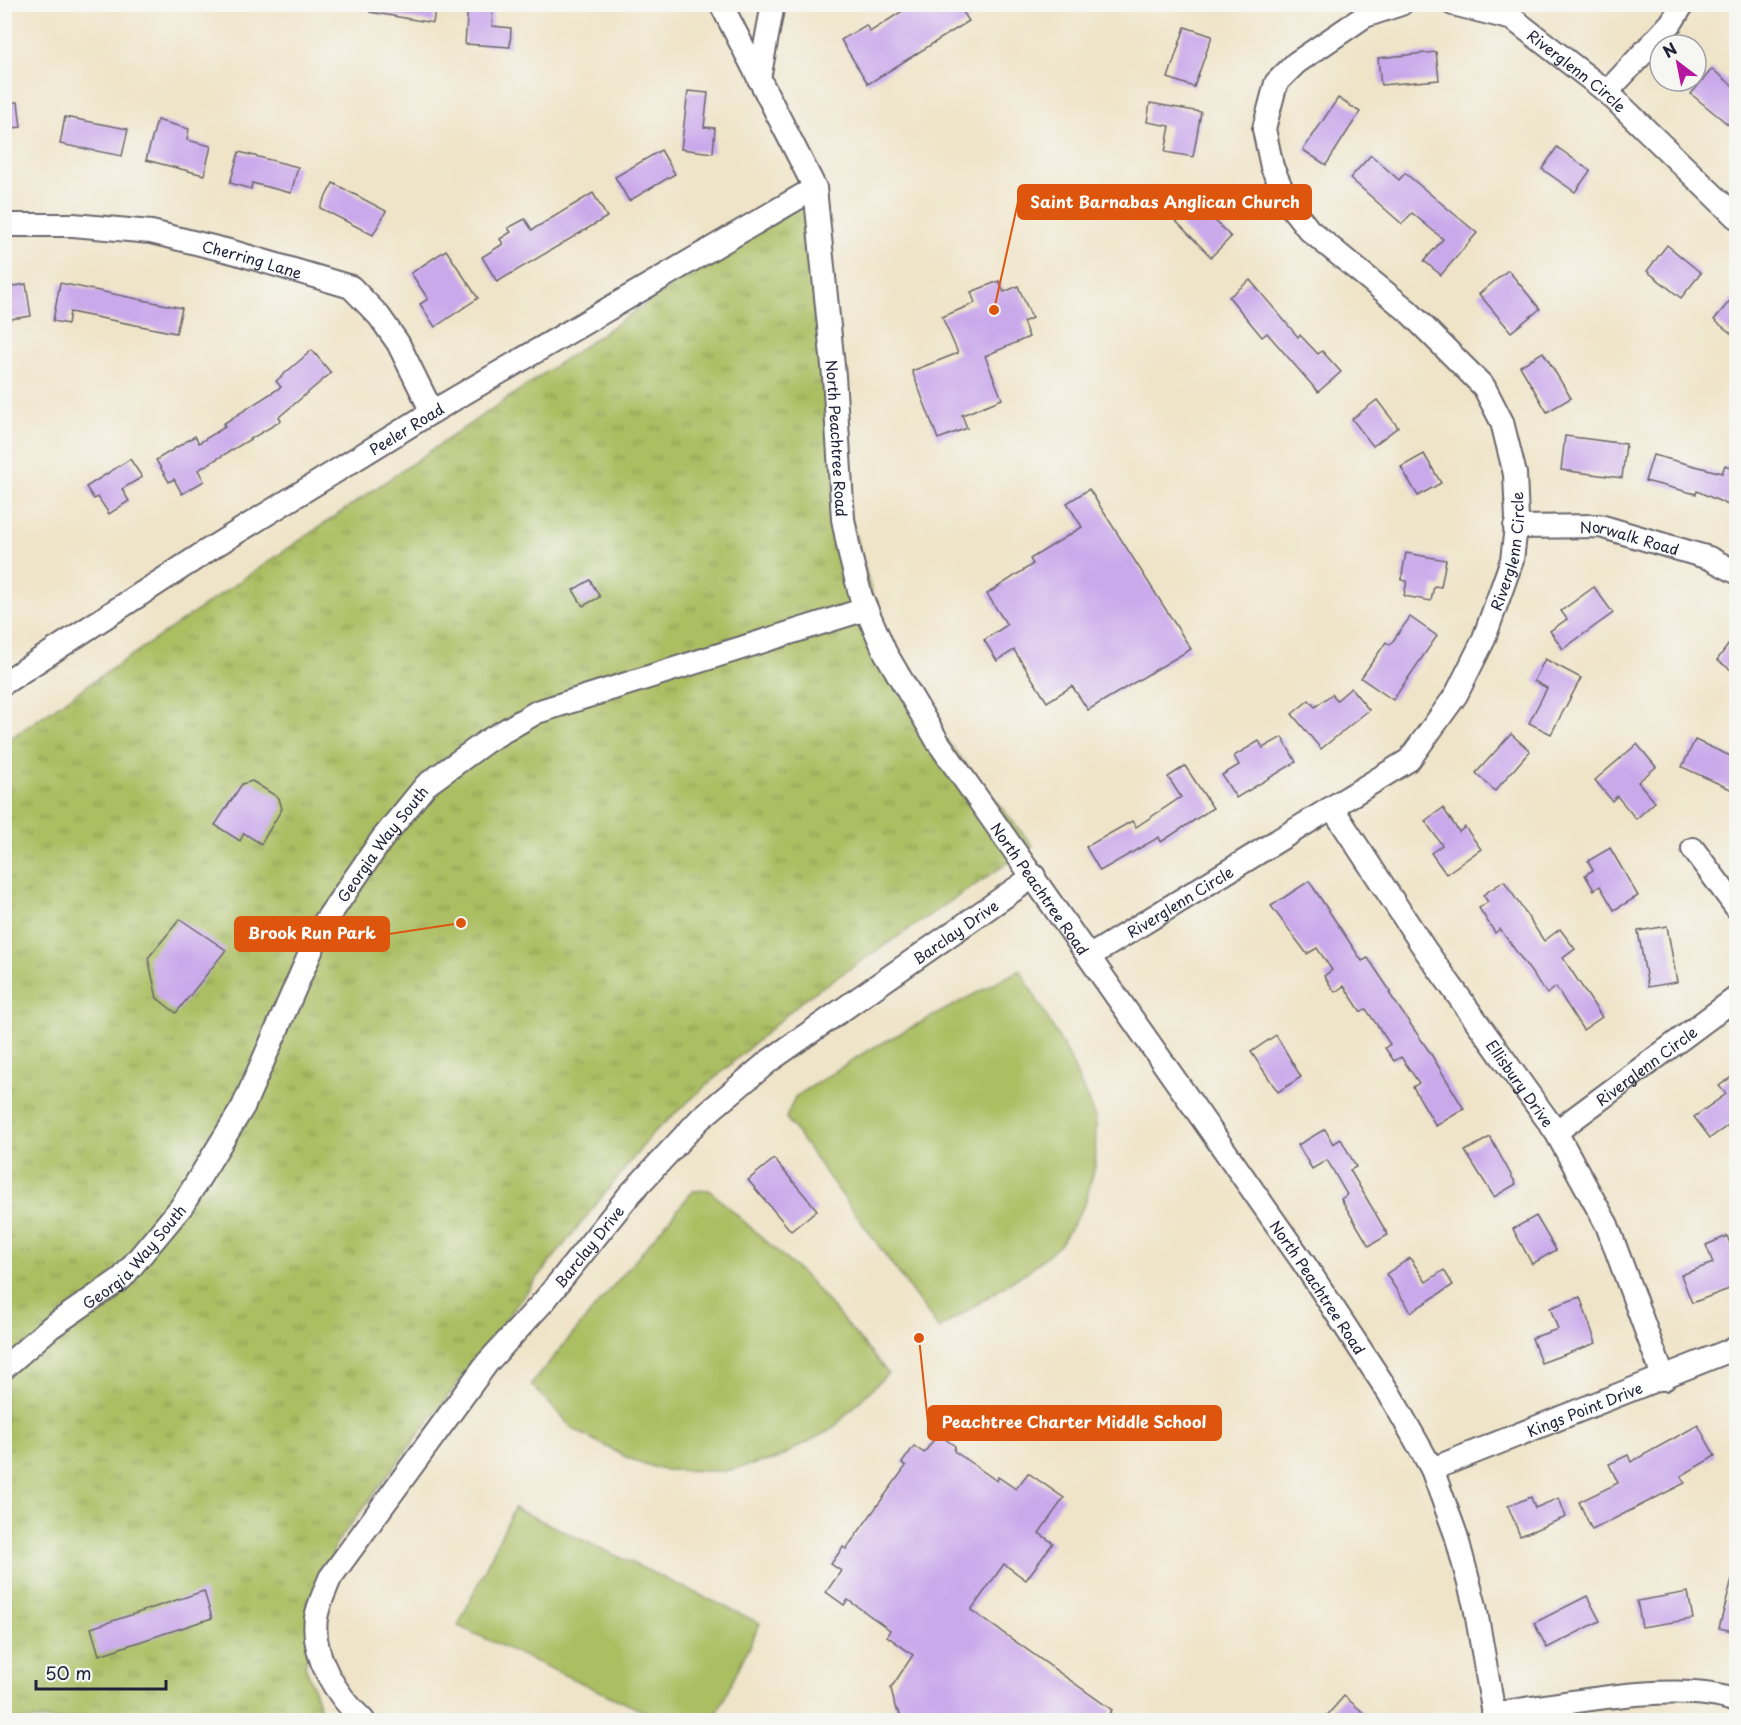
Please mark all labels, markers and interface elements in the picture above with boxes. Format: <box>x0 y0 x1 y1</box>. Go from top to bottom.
street label: Riverglenn Circle <box>1523 23 1632 117</box>
north arrow <box>1648 33 1708 93</box>
text: N <box>1658 36 1681 63</box>
callout: Saint Barnabas Anglican Church <box>1018 185 1311 219</box>
text: Saint Barnabas Anglican Church <box>1030 189 1300 213</box>
street label: Cherring Lane <box>200 233 305 283</box>
street label: North Peachtree Road <box>821 359 854 517</box>
street label: Peeler Road <box>364 396 448 460</box>
street label: Riverglenn Circle <box>1483 491 1528 614</box>
street label: Norwalk Road <box>1580 514 1682 560</box>
street label: Georgia Way South <box>331 780 433 906</box>
street label: North Peachtree Road <box>986 817 1095 959</box>
street label: Riverglenn Circle <box>1122 859 1237 943</box>
street label: Barclay Drive <box>907 893 1002 969</box>
callout: Brook Run Park <box>235 917 389 951</box>
text: Brook Run Park <box>248 920 376 944</box>
street label: Riverglenn Circle <box>1590 1020 1701 1111</box>
street label: Ellisbury Drive <box>1481 1034 1560 1131</box>
street label: Georgia Way South <box>77 1199 191 1314</box>
street label: Barclay Drive <box>548 1200 629 1292</box>
street label: North Peachtree Road <box>1265 1215 1372 1359</box>
street label: Kings Point Drive <box>1523 1375 1646 1442</box>
callout: Peachtree Charter Middle School <box>928 1406 1221 1440</box>
text: Peachtree Charter Middle School <box>942 1409 1206 1433</box>
scale bar <box>36 1653 166 1691</box>
text: 50 m <box>45 1659 92 1686</box>

